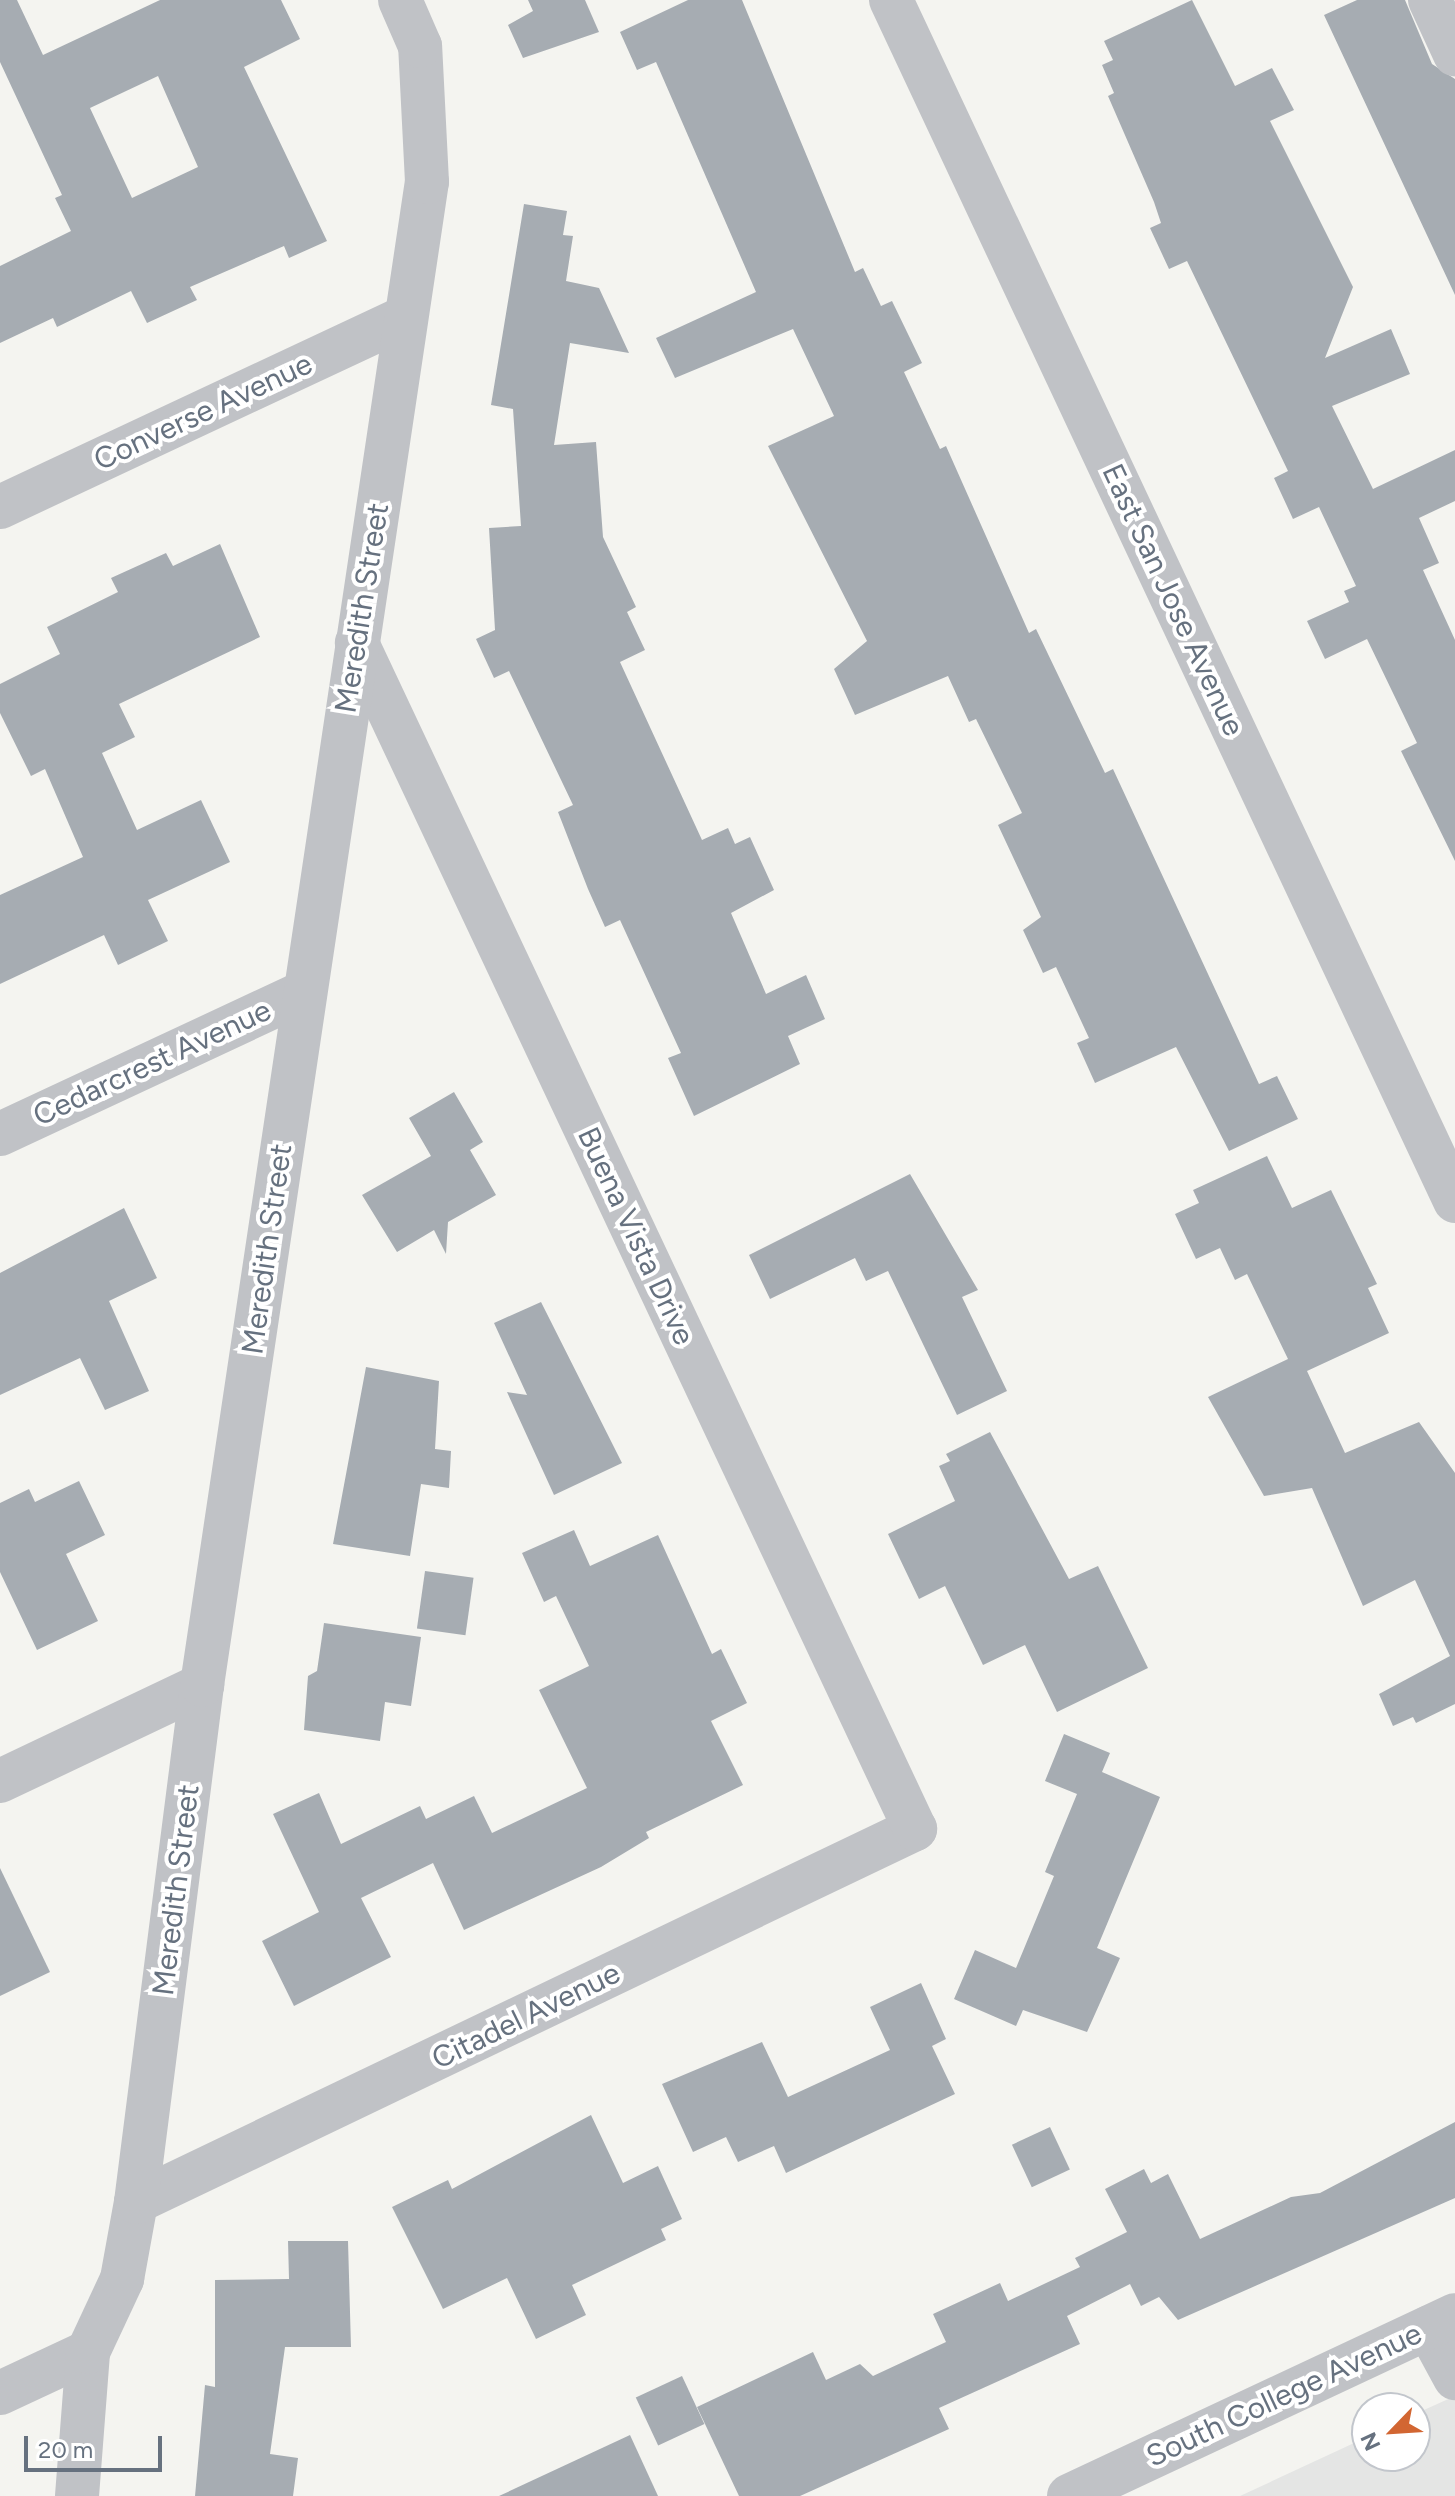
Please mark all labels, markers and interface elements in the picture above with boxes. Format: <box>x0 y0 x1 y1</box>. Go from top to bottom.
street label: Converse Avenue <box>88 346 318 478</box>
street label: East San Jose Avenue <box>1094 458 1252 742</box>
street label: Meredith Street <box>328 500 396 716</box>
street label: Cedarcrest Avenue <box>27 992 277 1134</box>
street label: Buena Vista Drive <box>570 1121 702 1351</box>
street label: Meredith Street <box>234 1141 300 1357</box>
street label: Meredith Street <box>145 1782 207 1998</box>
street label: Citadel Avenue <box>426 1955 626 2077</box>
street label: South College Avenue <box>1141 2315 1427 2475</box>
north arrow <box>1351 2392 1431 2472</box>
scale bar <box>28 2420 166 2470</box>
text: N <box>1355 2428 1386 2455</box>
text: 20 m <box>38 2435 93 2464</box>

